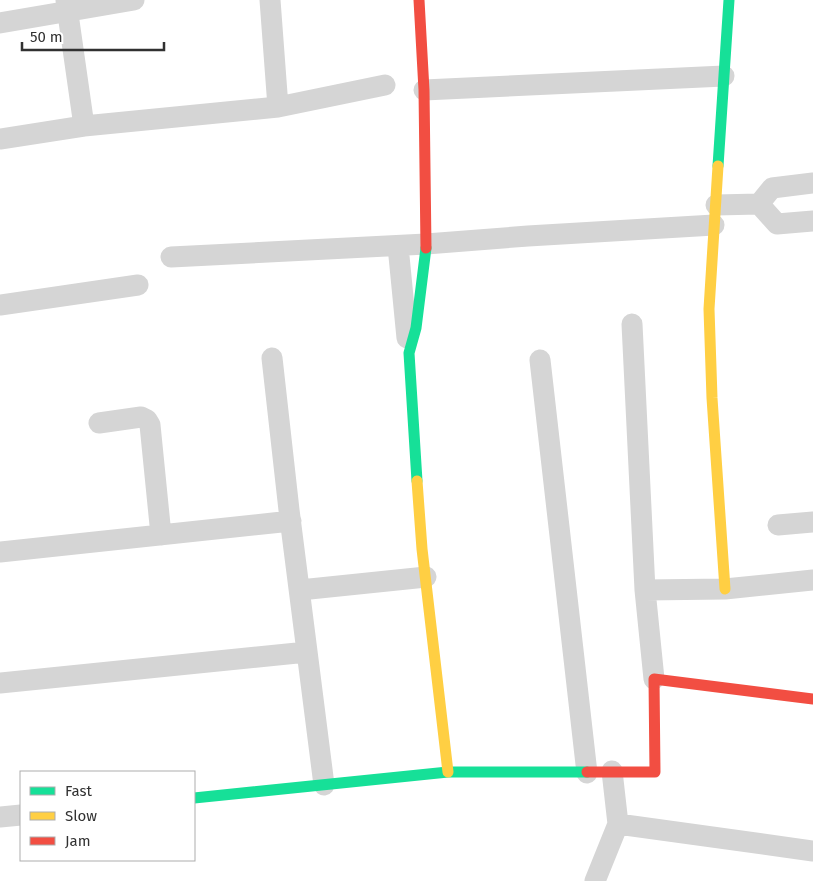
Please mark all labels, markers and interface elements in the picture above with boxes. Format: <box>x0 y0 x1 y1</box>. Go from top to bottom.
scale bar <box>22 20 165 52</box>
text: 50 m <box>30 28 63 46</box>
legend <box>20 771 195 861</box>
text: Fast <box>65 782 92 800</box>
text: Slow <box>65 807 97 825</box>
text: Jam <box>65 832 91 850</box>

